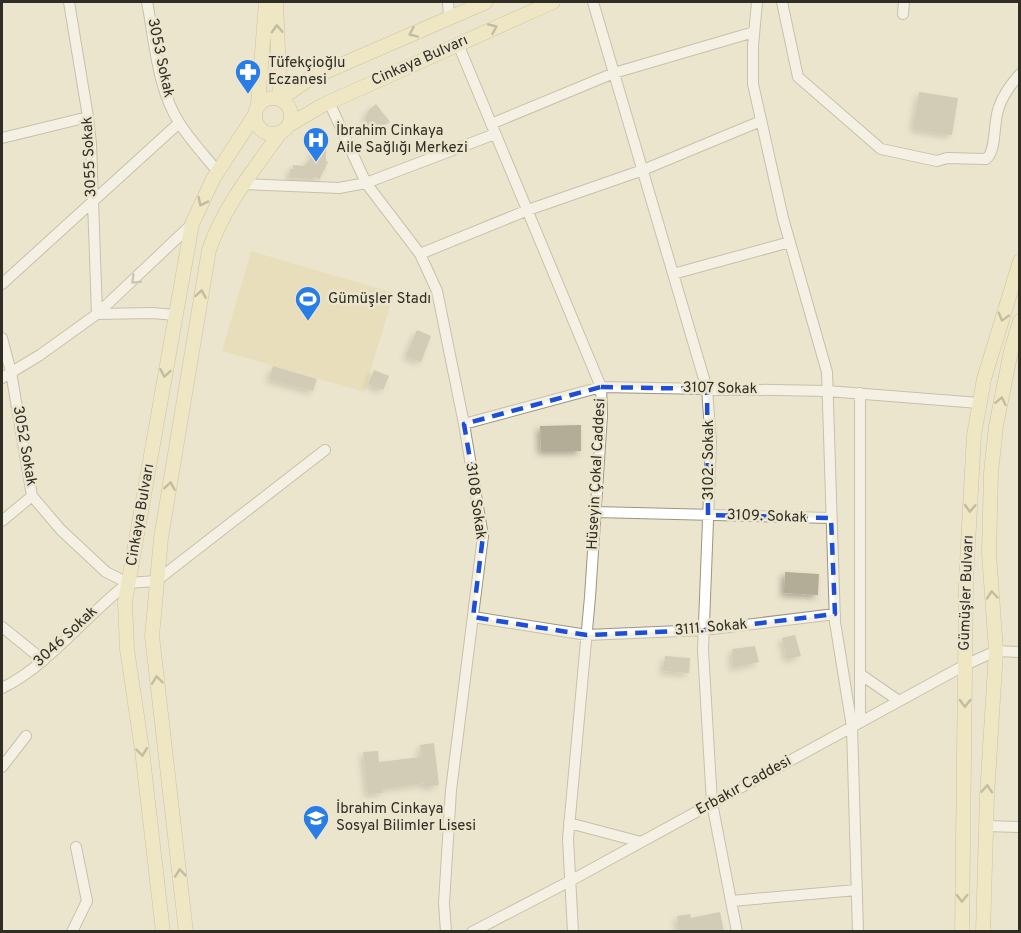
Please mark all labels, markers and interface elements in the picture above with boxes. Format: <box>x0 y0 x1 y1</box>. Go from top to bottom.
street label: 3053 Sokak <box>142 16 178 100</box>
one-way arrow <box>487 23 498 35</box>
one-way arrow <box>271 25 283 34</box>
one-way arrow <box>408 26 419 38</box>
street label: Cinkaya Bulvarı <box>369 31 471 91</box>
place label: Tüfekçioğlu Eczanesi <box>268 54 346 90</box>
pharmacy icon: Tüfekçioğlu Eczanesi <box>233 57 263 95</box>
street label: 3055 Sokak <box>78 116 102 198</box>
place label: İbrahim Cinkaya Aile Sağlığı Merkezi <box>336 121 468 158</box>
hospital icon: İbrahim Cinkaya Aile Sağlığı Merkezi <box>301 125 331 163</box>
one-way arrow <box>198 195 210 206</box>
one-way arrow <box>131 272 142 283</box>
sports icon: Gümüşler Stadı <box>293 284 323 322</box>
one-way arrow <box>194 289 206 298</box>
place label: Gümüşler Stadı <box>328 290 431 309</box>
one-way arrow <box>998 311 1010 322</box>
one-way arrow <box>160 368 172 378</box>
street label: 3107 Sokak <box>682 379 758 399</box>
one-way arrow <box>994 396 1007 406</box>
street label: Hüseyin Çokal Caddesi <box>584 398 610 550</box>
street label: 3052 Sokak <box>8 404 40 488</box>
street label: 3102. Sokak <box>700 420 719 500</box>
street label: 3108 Sokak <box>460 461 490 541</box>
street label: Cinkaya Bulvarı <box>123 462 159 568</box>
one-way arrow <box>163 482 175 491</box>
one-way arrow <box>963 503 976 512</box>
street label: 3109. Sokak <box>726 506 808 528</box>
street label: Gümüşler Bulvarı <box>955 535 979 651</box>
one-way arrow <box>986 590 999 599</box>
street label: 3046 Sokak <box>30 602 102 672</box>
street label: 3111. Sokak <box>674 615 748 641</box>
one-way arrow <box>152 675 164 684</box>
one-way arrow <box>959 698 971 707</box>
one-way arrow <box>135 748 147 757</box>
street label: Erbakır Caddesi <box>693 752 795 820</box>
one-way arrow <box>981 785 994 794</box>
place label: İbrahim Cinkaya Sosyal Bilimler Lisesi <box>336 799 476 836</box>
school or university icon: İbrahim Cinkaya Sosyal Bilimler Lisesi <box>301 803 331 841</box>
one-way arrow <box>174 869 187 878</box>
one-way arrow <box>956 893 968 902</box>

